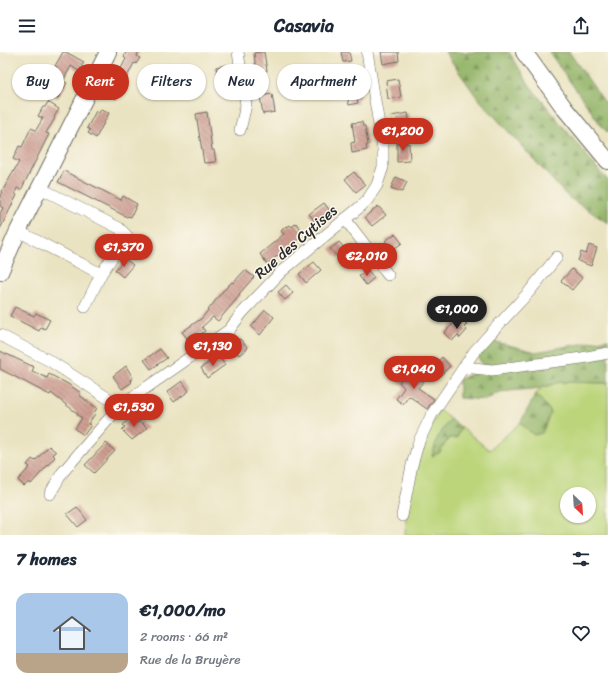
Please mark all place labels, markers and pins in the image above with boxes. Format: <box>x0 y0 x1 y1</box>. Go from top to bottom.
pin: €1,200 <box>370 118 436 152</box>
pin: €1,370 <box>91 234 157 268</box>
pin: €2,010 <box>334 243 400 277</box>
pin: €1,000 <box>424 296 490 330</box>
pin: €1,130 <box>180 333 246 367</box>
pin: €1,040 <box>381 356 447 390</box>
pin: €1,530 <box>101 394 167 428</box>

